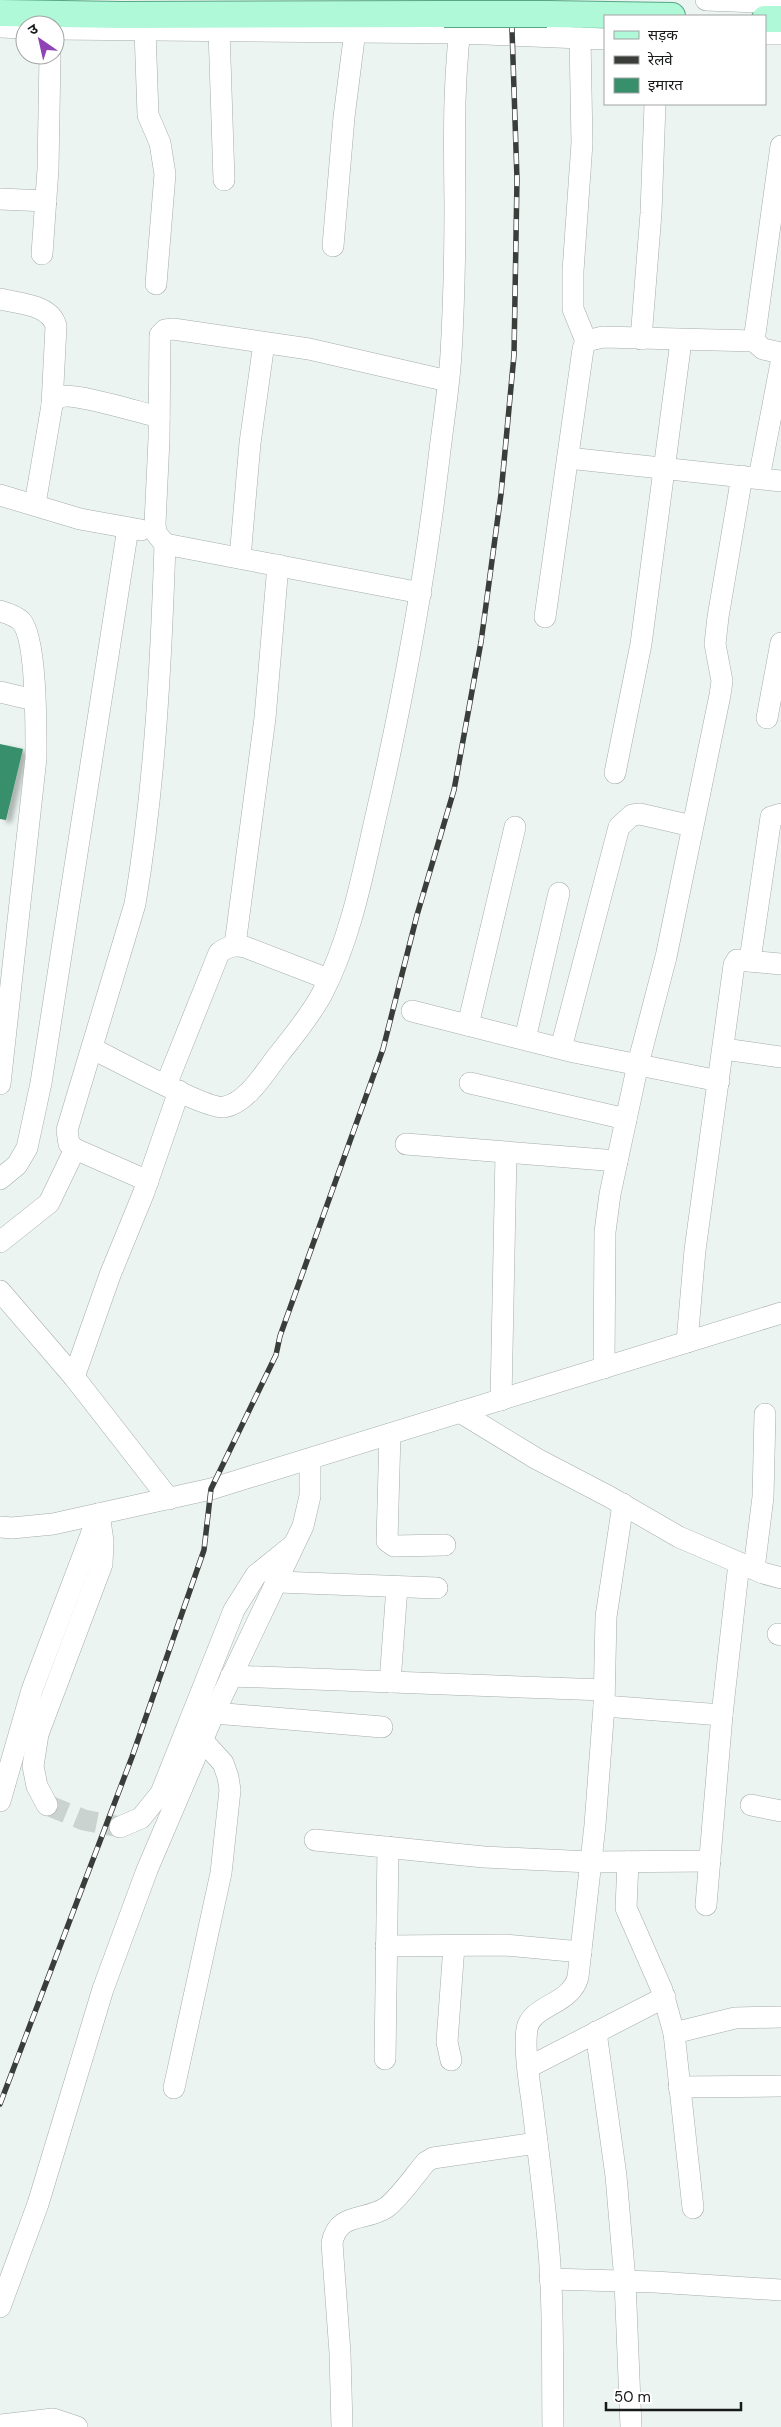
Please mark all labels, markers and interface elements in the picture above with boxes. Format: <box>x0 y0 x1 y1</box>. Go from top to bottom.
north arrow <box>15 15 65 65</box>
legend <box>604 15 766 105</box>
text: उ <box>24 19 42 39</box>
text: सड़क <box>648 25 678 45</box>
text: रेलवे <box>647 50 673 70</box>
text: इमारत <box>648 75 683 95</box>
scale bar <box>606 2380 741 2412</box>
text: 50 m <box>614 2387 651 2407</box>

